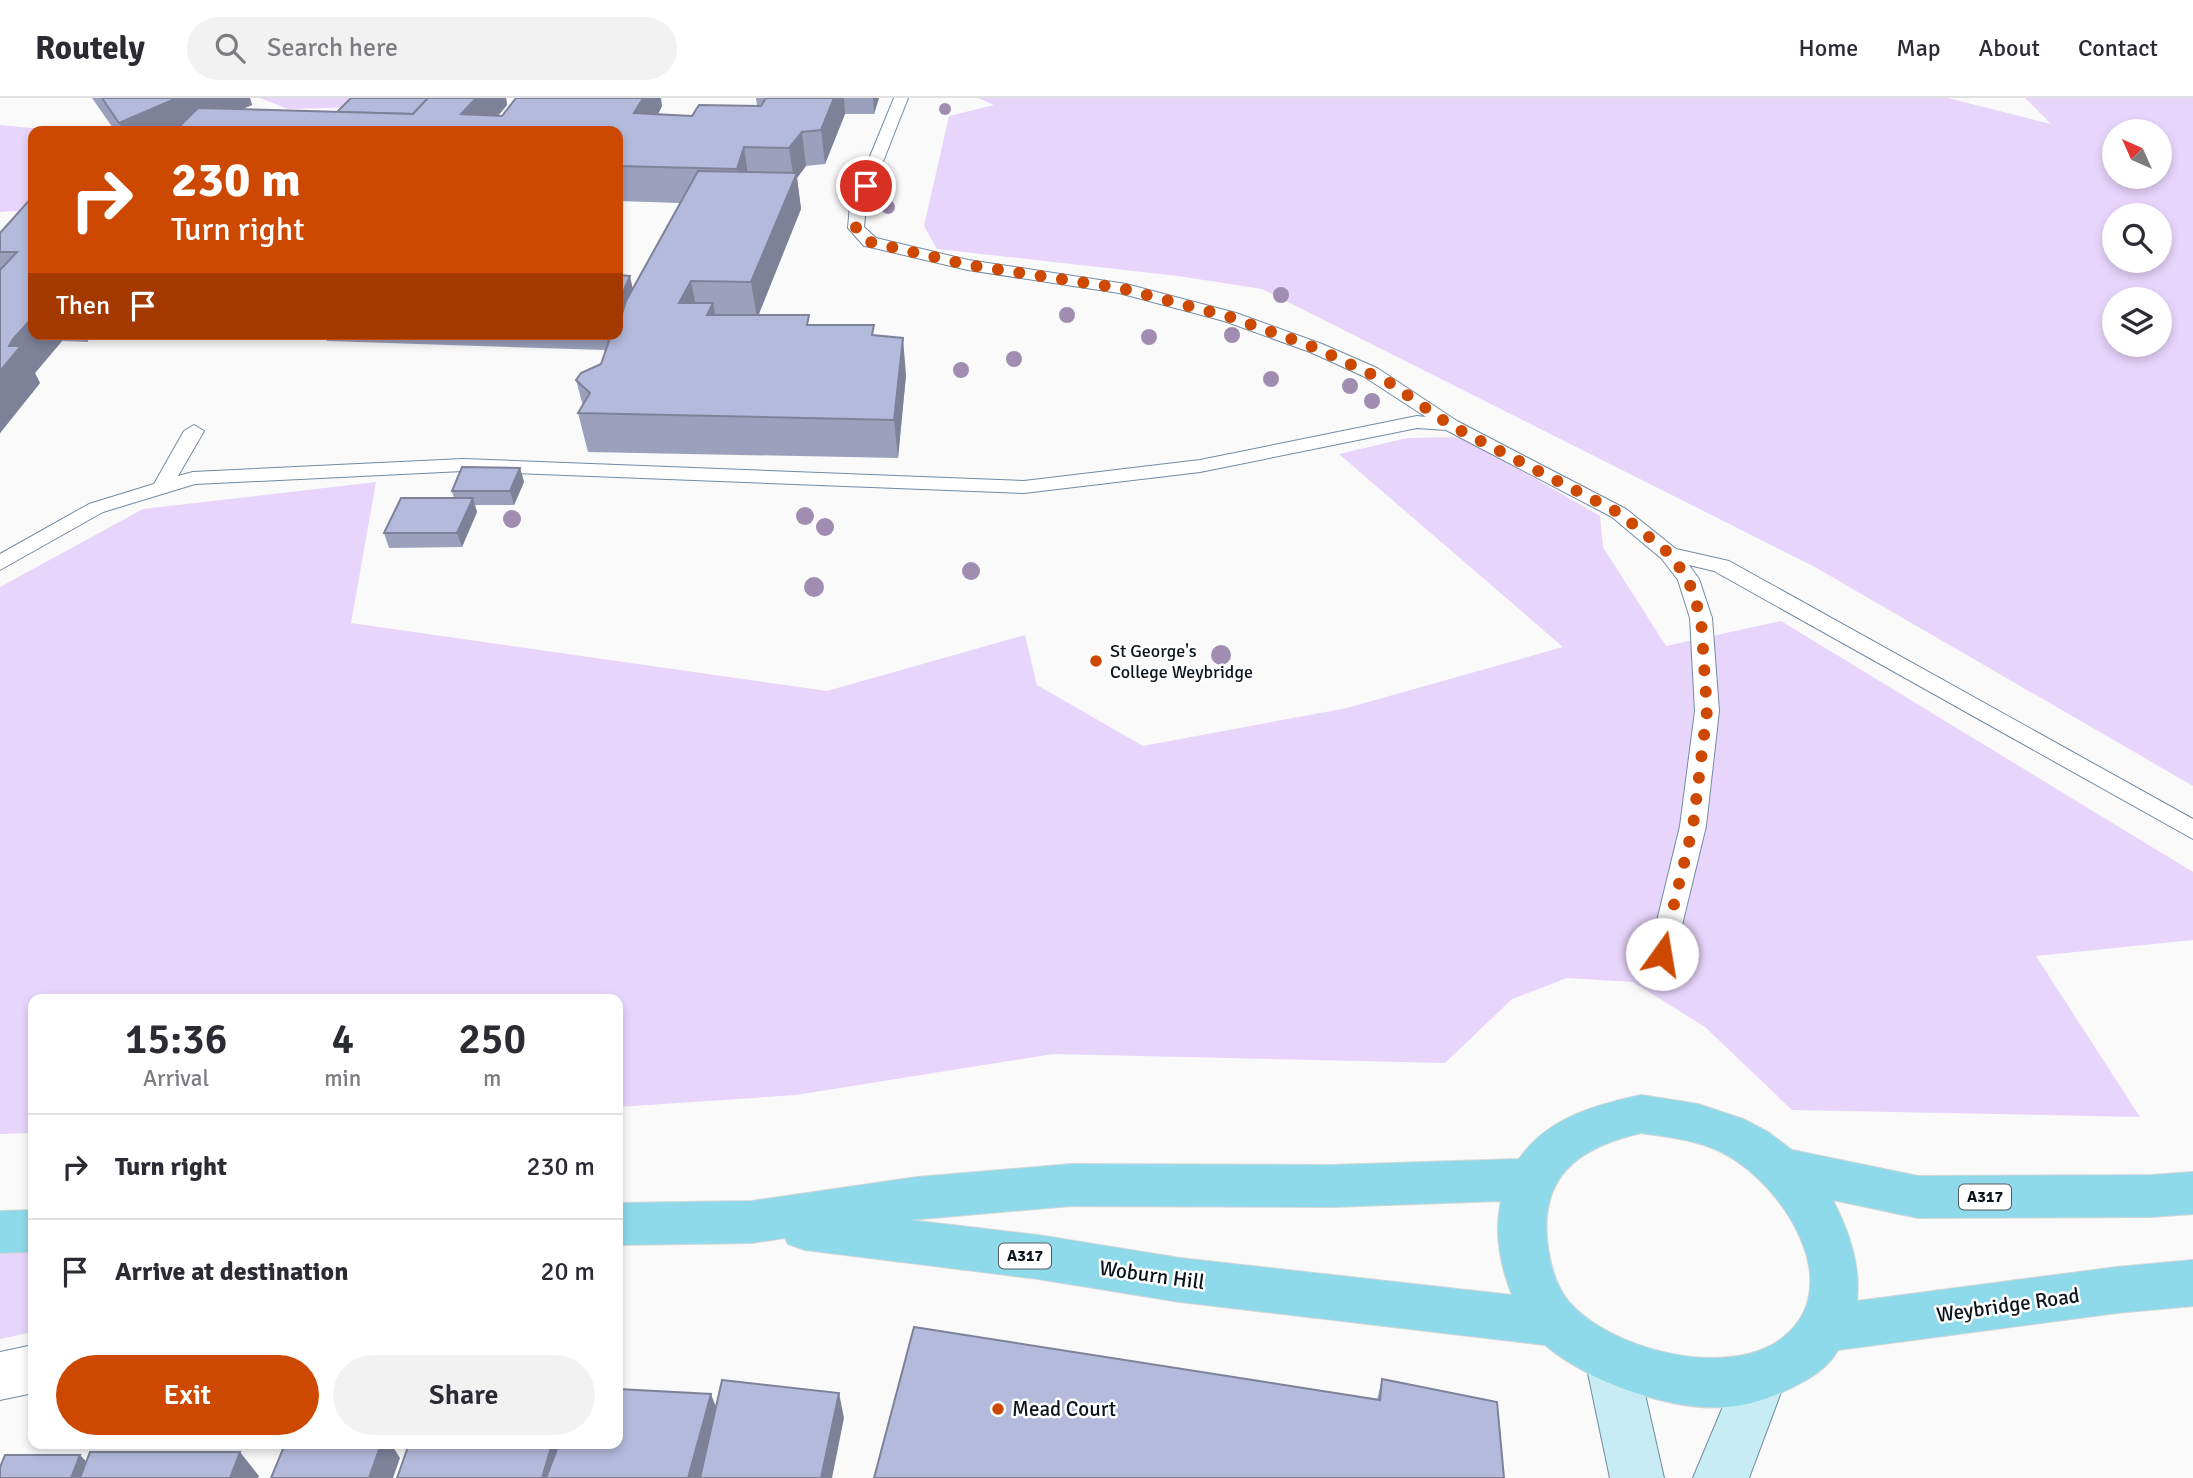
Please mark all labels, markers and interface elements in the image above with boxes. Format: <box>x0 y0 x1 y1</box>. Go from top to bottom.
search box <box>187 17 677 80</box>
text: Routely <box>35 28 145 69</box>
icon: search <box>211 29 249 67</box>
text: Search here <box>267 32 398 64</box>
text: Home <box>1798 33 1858 63</box>
text: Map <box>1896 33 1941 63</box>
text: About <box>1979 33 2040 63</box>
text: Contact <box>2078 33 2158 63</box>
north arrow <box>2102 119 2172 189</box>
map controls <box>2102 119 2172 357</box>
text: 230 m <box>171 150 301 210</box>
icon: right <box>56 154 147 245</box>
pin <box>836 156 896 216</box>
icon: arrive <box>847 167 885 205</box>
button: search <box>2102 203 2172 273</box>
text: Turn right <box>171 210 304 249</box>
icon: arrive <box>124 287 162 325</box>
button: layers <box>2102 287 2172 357</box>
text: Then <box>56 290 110 322</box>
place label: St George's College Weybridge <box>1110 640 1253 683</box>
marker: St George's College Weybridge <box>1088 653 1104 669</box>
position arrow <box>1625 917 1699 991</box>
text: 15:36 <box>125 1014 227 1065</box>
text: 4 <box>331 1014 354 1065</box>
text: 250 <box>458 1014 526 1065</box>
text: Arrival <box>143 1064 209 1093</box>
text: min <box>324 1064 361 1093</box>
text: m <box>483 1064 501 1093</box>
icon: right <box>56 1148 94 1186</box>
text: Turn right <box>115 1151 227 1183</box>
text: 230 m <box>526 1151 595 1183</box>
road number: A317 <box>1959 1184 2011 1210</box>
road number: A317 <box>999 1244 1051 1268</box>
icon: arrive <box>56 1253 94 1291</box>
street label: Woburn Hill <box>1098 1255 1206 1295</box>
text: Arrive at destination <box>115 1256 348 1288</box>
text: 20 m <box>540 1256 595 1288</box>
street label: Weybridge Road <box>1935 1282 2081 1328</box>
button: Exit <box>56 1355 319 1435</box>
button: Share <box>333 1355 595 1435</box>
place label: Mead Court <box>1012 1396 1116 1422</box>
marker: Mead Court <box>990 1401 1006 1417</box>

